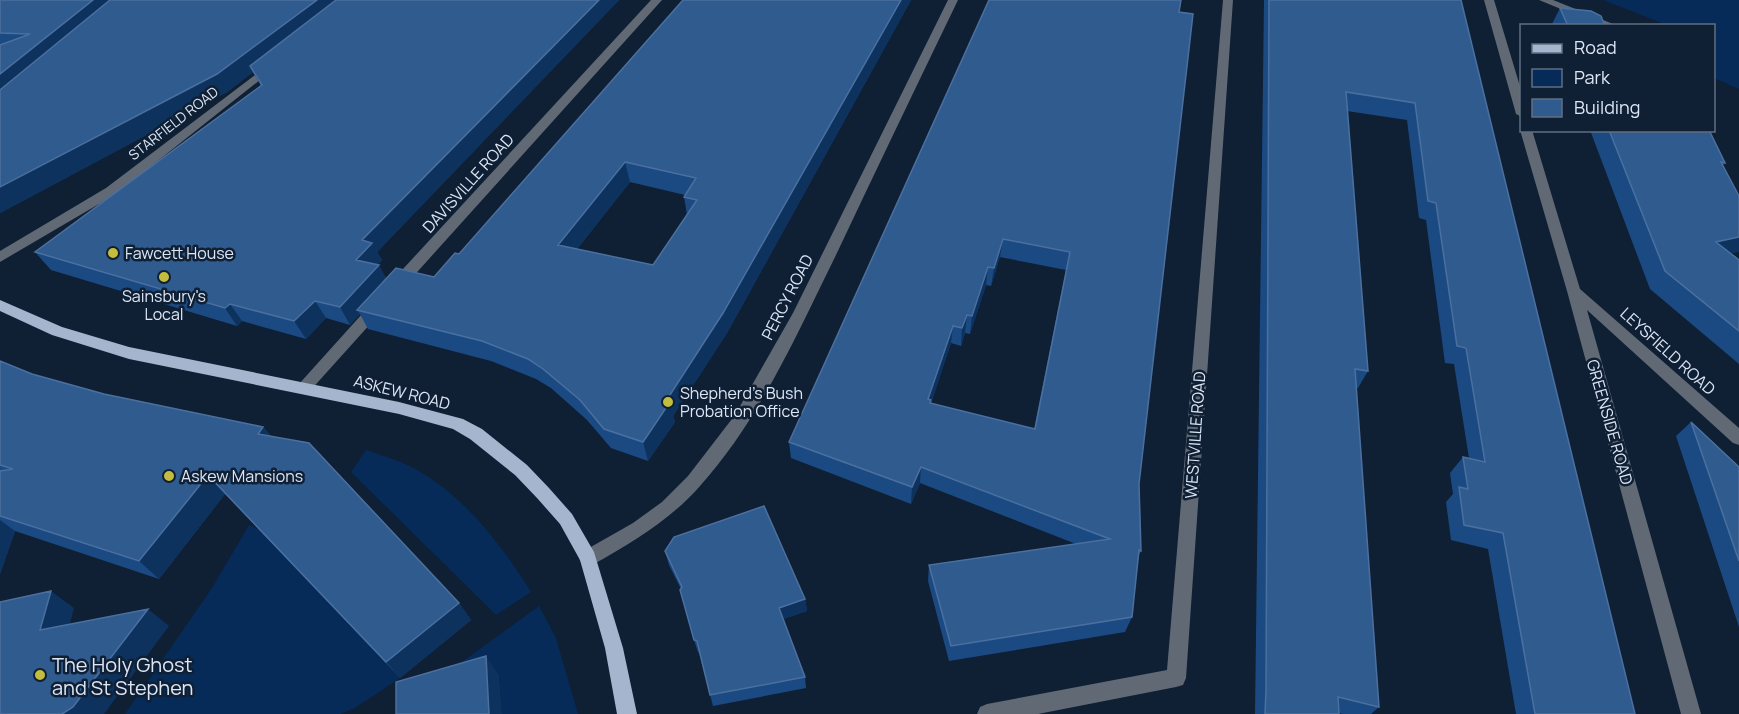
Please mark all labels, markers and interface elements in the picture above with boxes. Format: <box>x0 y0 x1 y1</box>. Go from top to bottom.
legend <box>1520 24 1715 132</box>
text: Road <box>1574 35 1617 59</box>
text: Park <box>1574 65 1611 89</box>
street label: STARFIELD ROAD <box>124 82 222 164</box>
text: Building <box>1574 95 1640 119</box>
street label: DAVISVILLE ROAD <box>417 128 519 237</box>
place label: Fawcett House <box>125 242 234 264</box>
marker: Fawcett House <box>106 246 120 260</box>
street label: PERCY ROAD <box>756 250 818 344</box>
marker: Sainsbury's Local <box>157 270 171 284</box>
place label: Sainsbury's Local <box>122 285 206 325</box>
street label: LEYSFIELD ROAD <box>1616 302 1720 400</box>
street label: GREENSIDE ROAD <box>1582 357 1638 487</box>
street label: ASKEW ROAD <box>351 369 453 415</box>
street label: WESTVILLE ROAD <box>1180 370 1210 499</box>
place label: Shepherd's Bush Probation Office <box>680 382 803 422</box>
marker: Shepherd's Bush Probation Office <box>661 395 675 409</box>
place label: Askew Mansions <box>181 465 303 487</box>
marker: Askew Mansions <box>162 469 176 483</box>
place label: The Holy Ghost and St Stephen <box>52 651 193 701</box>
marker: The Holy Ghost and St Stephen <box>33 668 47 682</box>

